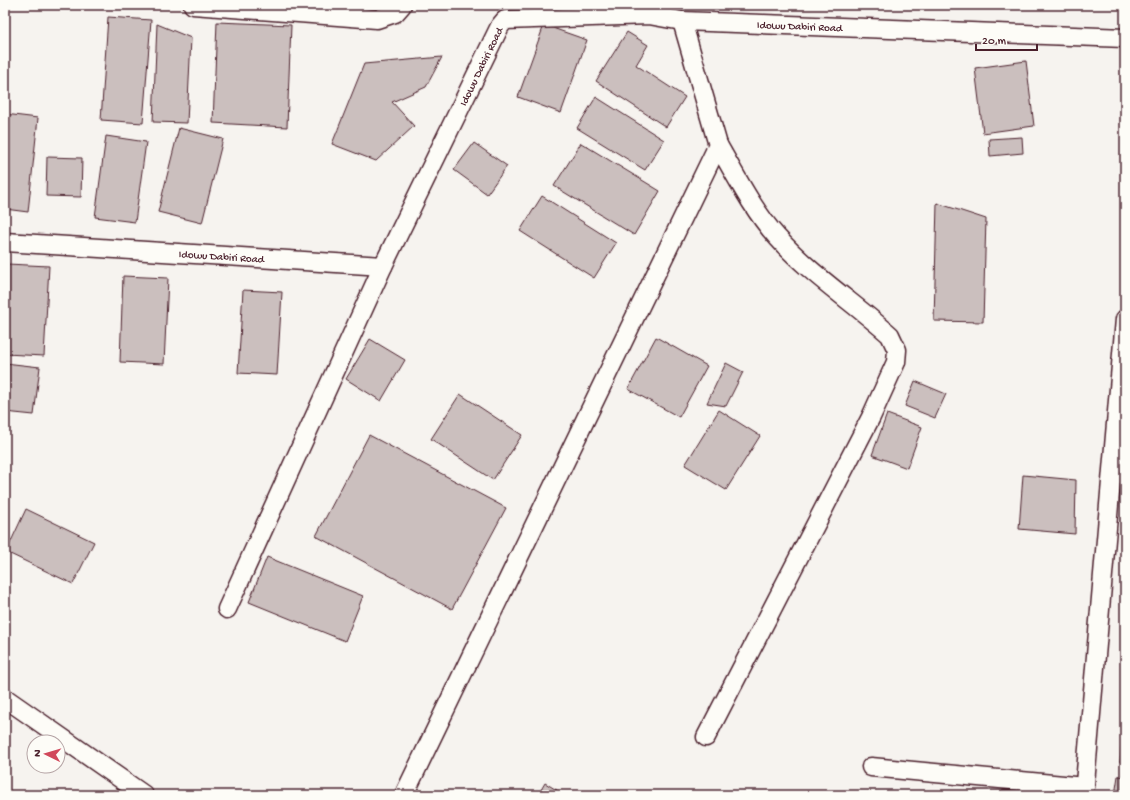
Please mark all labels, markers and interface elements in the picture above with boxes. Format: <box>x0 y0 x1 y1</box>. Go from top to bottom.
street label: Idowu Dabiri Road <box>757 20 844 35</box>
street label: Idowu Dabiri Road <box>458 25 507 108</box>
scale bar <box>976 26 1037 52</box>
text: 20 m <box>982 35 1007 49</box>
street label: Idowu Dabiri Road <box>178 249 266 267</box>
north arrow <box>26 734 66 774</box>
text: N <box>32 749 44 757</box>

